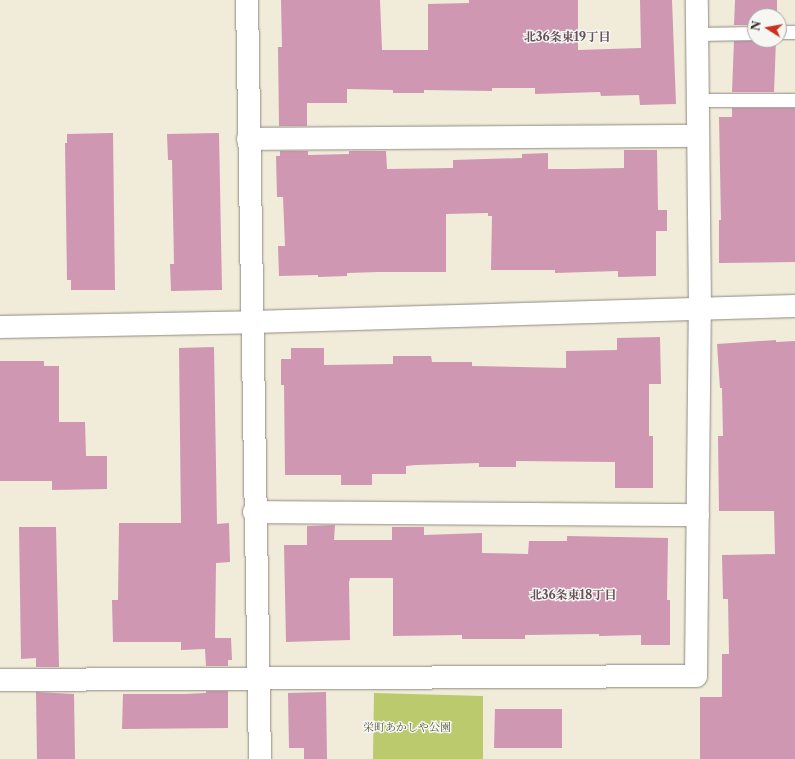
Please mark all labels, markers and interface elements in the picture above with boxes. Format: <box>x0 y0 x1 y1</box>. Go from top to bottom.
north arrow <box>747 8 787 48</box>
text: N <box>748 20 764 32</box>
district label: 北36条東19丁目 <box>524 30 610 44</box>
district label: 北36条東18丁目 <box>530 588 616 602</box>
park label: 栄町あかしや公園 <box>363 720 451 734</box>

